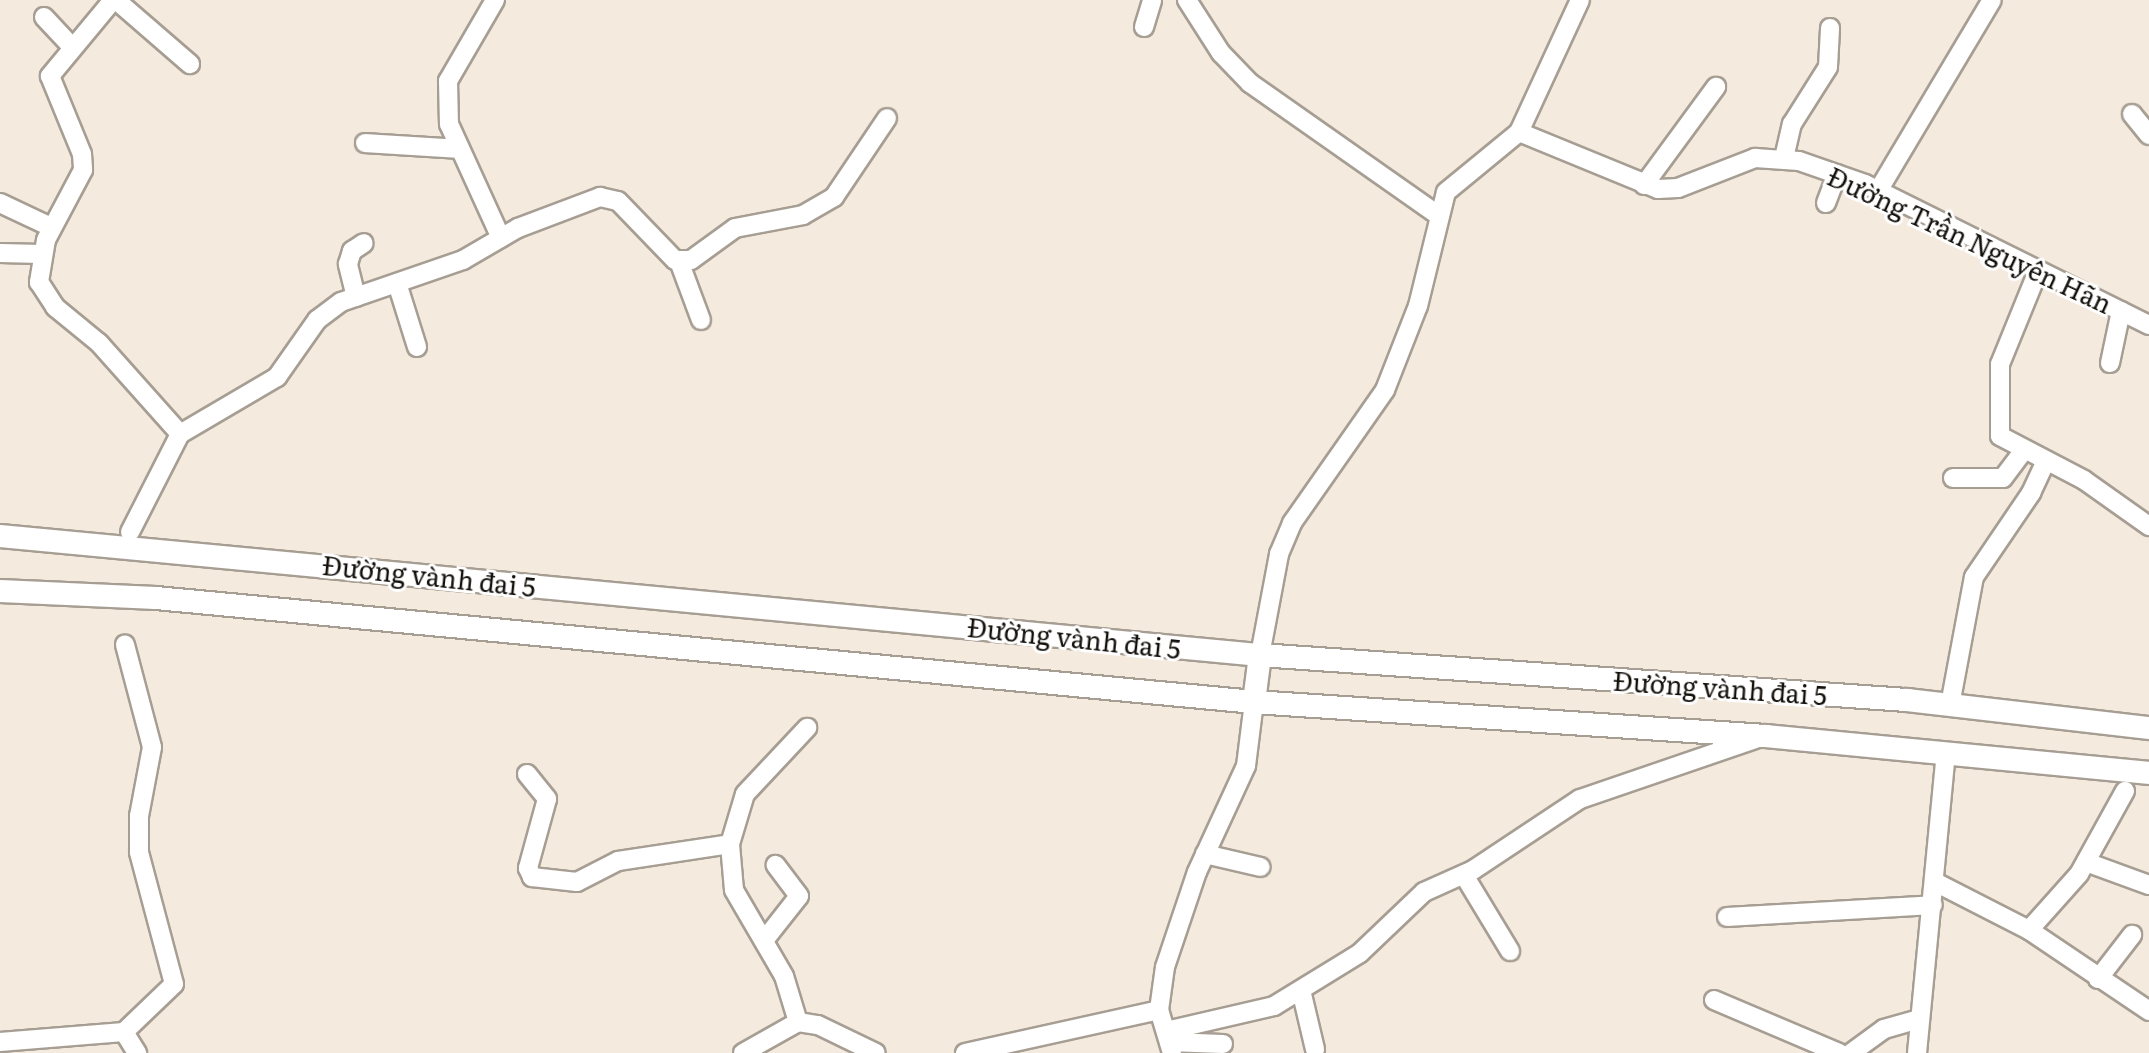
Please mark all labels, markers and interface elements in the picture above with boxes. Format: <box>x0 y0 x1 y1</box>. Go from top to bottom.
street label: Đường Trần Nguyên Hãn <box>1823 159 2117 319</box>
street label: Đường vành đai 5 <box>321 548 537 602</box>
street label: Đường vành đai 5 <box>966 610 1182 664</box>
street label: Đường vành đai 5 <box>1612 664 1828 710</box>

